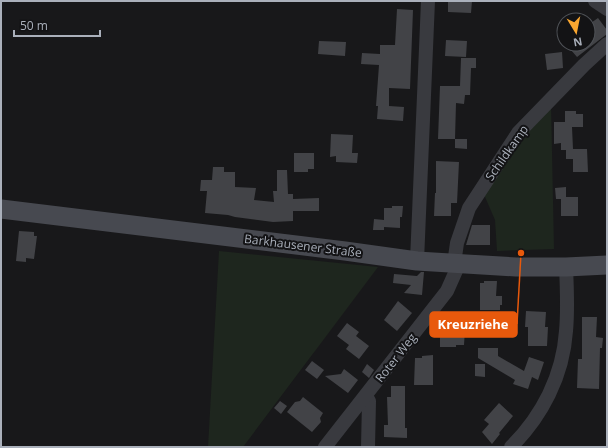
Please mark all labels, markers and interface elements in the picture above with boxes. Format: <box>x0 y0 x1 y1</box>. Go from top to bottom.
scale bar <box>14 12 100 38</box>
north arrow <box>556 12 596 52</box>
text: 50 m <box>20 17 48 34</box>
text: N <box>572 34 584 51</box>
street label: Schildkamp <box>481 121 532 184</box>
street label: Barkhausener Straße <box>243 230 363 261</box>
callout: Kreuzriehe <box>430 312 517 337</box>
text: Kreuzriehe <box>438 315 509 333</box>
street label: Roter Weg <box>371 329 420 386</box>

